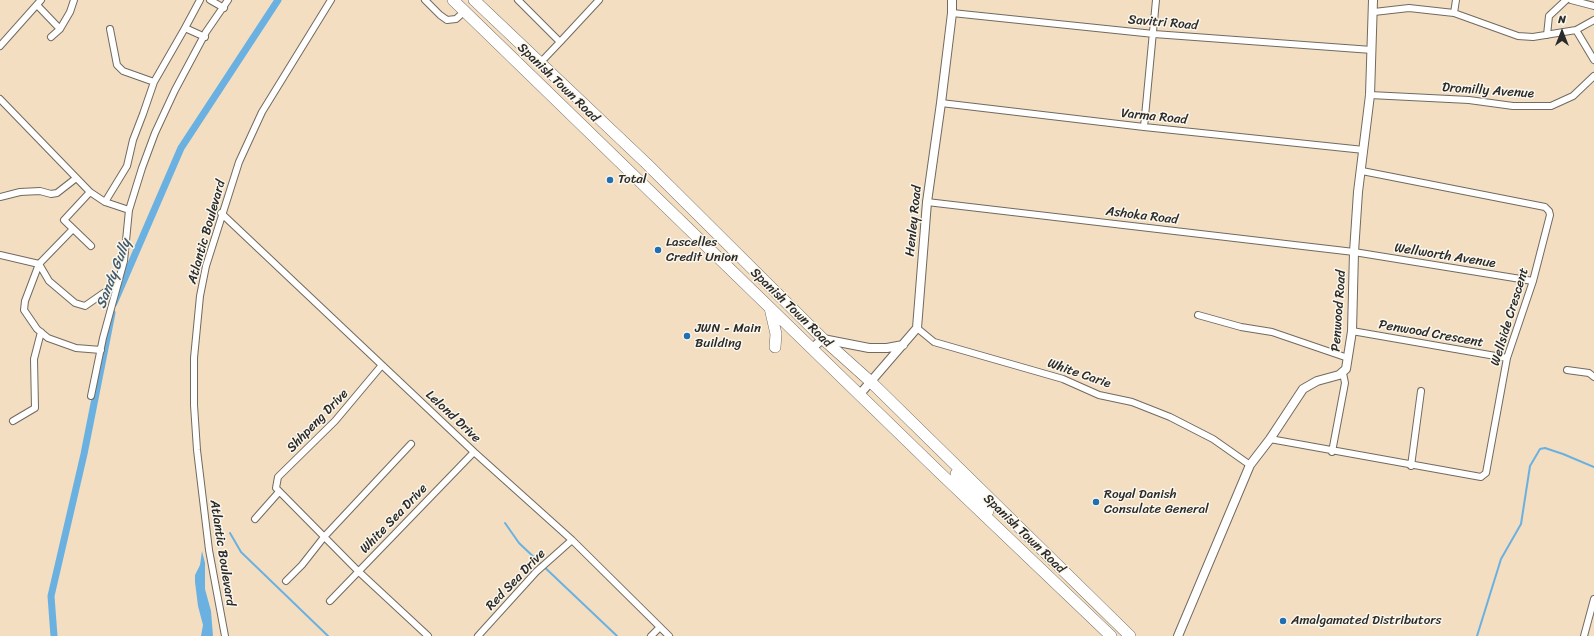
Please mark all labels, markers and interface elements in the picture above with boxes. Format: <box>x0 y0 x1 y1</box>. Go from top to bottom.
text: N <box>1558 10 1566 29</box>
street label: Savitri Road <box>1127 12 1199 34</box>
north arrow <box>1542 12 1582 52</box>
street label: Spanish Town Road <box>514 40 602 126</box>
street label: Dromilly Avenue <box>1441 80 1535 102</box>
street label: Varma Road <box>1120 106 1188 128</box>
place label: Total <box>618 172 647 188</box>
marker: Total <box>605 175 615 185</box>
street label: Atlantic Boulevard <box>185 178 229 286</box>
street label: Henley Road <box>903 185 925 257</box>
street label: Ashoka Road <box>1105 204 1179 228</box>
place label: Lascelles Credit Union <box>666 235 738 266</box>
water label: Sandy Gully <box>93 237 135 311</box>
street label: Wellworth Avenue <box>1393 240 1497 272</box>
marker: Lascelles Credit Union <box>653 245 663 255</box>
street label: Spanish Town Road <box>747 265 835 351</box>
street label: Wellside Crescent <box>1488 266 1532 368</box>
street label: Penwood Road <box>1328 270 1350 352</box>
street label: Penwood Crescent <box>1378 317 1484 351</box>
place label: JWN - Main Building <box>695 321 761 352</box>
marker: JWN - Main Building <box>682 331 692 341</box>
street label: White Carie <box>1045 356 1113 392</box>
street label: Shhpeng Drive <box>284 386 352 456</box>
street label: Lelond Drive <box>422 388 484 446</box>
street label: White Sea Drive <box>357 481 431 557</box>
place label: Royal Danish Consulate General <box>1104 487 1209 518</box>
street label: Spanish Town Road <box>980 491 1068 577</box>
marker: Royal Danish Consulate General <box>1091 497 1101 507</box>
street label: Atlantic Boulevard <box>206 499 238 607</box>
street label: Red Sea Drive <box>483 546 549 614</box>
place label: Amalgamated Distributors <box>1291 613 1442 629</box>
marker: Amalgamated Distributors <box>1278 616 1288 626</box>

